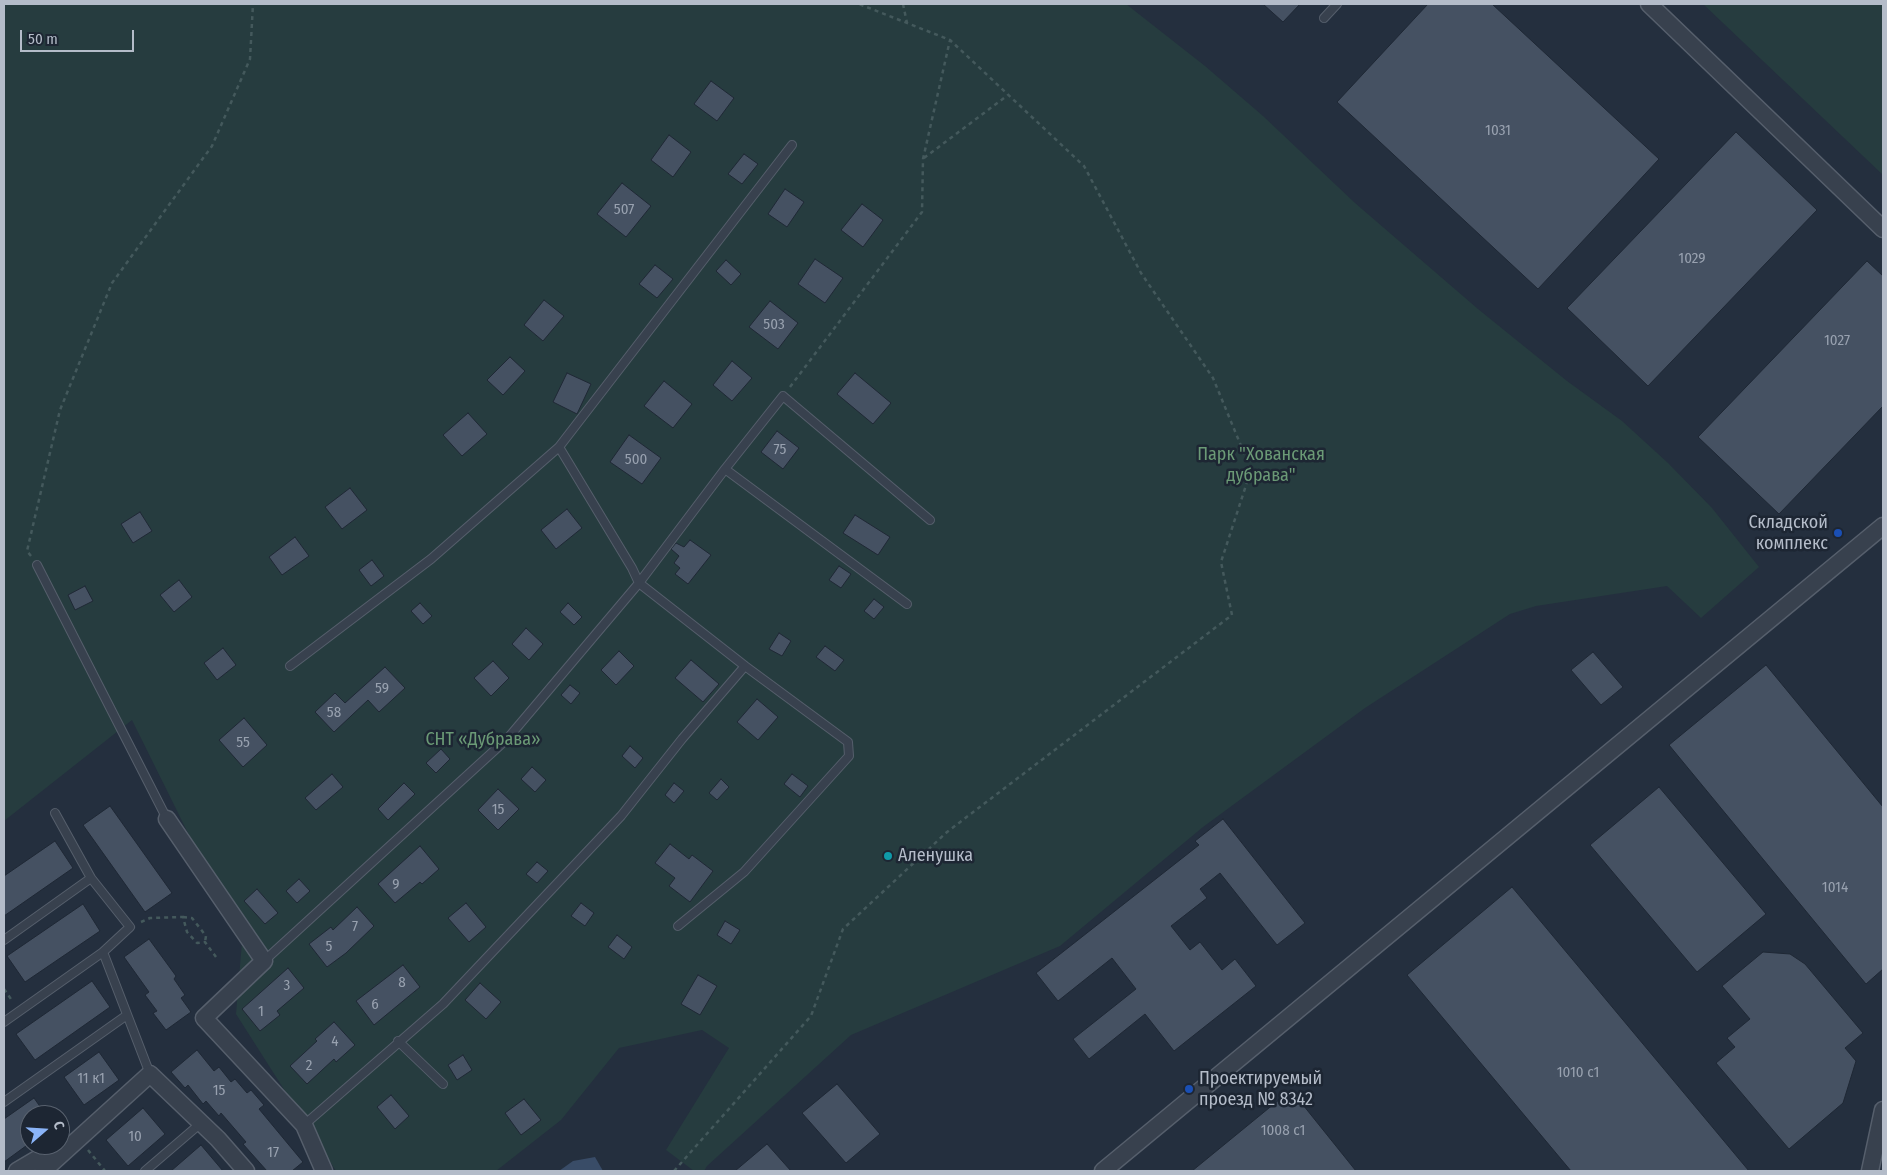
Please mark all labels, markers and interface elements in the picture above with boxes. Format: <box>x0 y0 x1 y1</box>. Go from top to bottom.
scale bar <box>22 20 136 52</box>
text: 50 m <box>28 30 58 48</box>
house number: 1031 <box>1485 122 1511 140</box>
house number: 507 <box>614 201 634 219</box>
house number: 1029 <box>1678 250 1706 268</box>
house number: 503 <box>763 316 785 334</box>
house number: 1027 <box>1824 332 1850 350</box>
house number: 75 <box>774 441 786 459</box>
park label: Парк "Хованская дубрава" <box>1197 444 1325 486</box>
house number: 500 <box>625 451 647 469</box>
place label: Складской комплекс <box>1748 512 1828 554</box>
marker: Складской комплекс <box>1832 527 1844 539</box>
house number: 59 <box>375 680 389 698</box>
house number: 58 <box>327 704 341 722</box>
park label: СНТ «Дубрава» <box>425 729 541 751</box>
house number: 55 <box>236 734 250 752</box>
house number: 15 <box>492 801 504 819</box>
place label: Аленушка <box>898 845 973 867</box>
marker: Аленушка <box>882 850 894 862</box>
house number: 9 <box>392 876 400 894</box>
house number: 1014 <box>1822 879 1848 897</box>
house number: 7 <box>352 918 358 936</box>
house number: 5 <box>326 938 332 956</box>
house number: 8 <box>398 974 406 992</box>
house number: 3 <box>284 977 290 995</box>
house number: 6 <box>371 996 379 1014</box>
house number: 1 <box>258 1003 264 1021</box>
house number: 4 <box>331 1033 339 1051</box>
house number: 2 <box>306 1057 312 1075</box>
house number: 1010 с1 <box>1557 1064 1599 1082</box>
place label: Проектируемый проезд № 8342 <box>1199 1068 1322 1110</box>
house number: 11 к1 <box>77 1070 105 1088</box>
house number: 15 <box>213 1082 225 1100</box>
marker: Проектируемый проезд № 8342 <box>1183 1083 1195 1095</box>
north arrow <box>20 1105 70 1155</box>
text: С <box>49 1119 68 1132</box>
house number: 1008 с1 <box>1261 1122 1305 1140</box>
house number: 10 <box>128 1128 142 1146</box>
house number: 17 <box>267 1144 279 1162</box>

